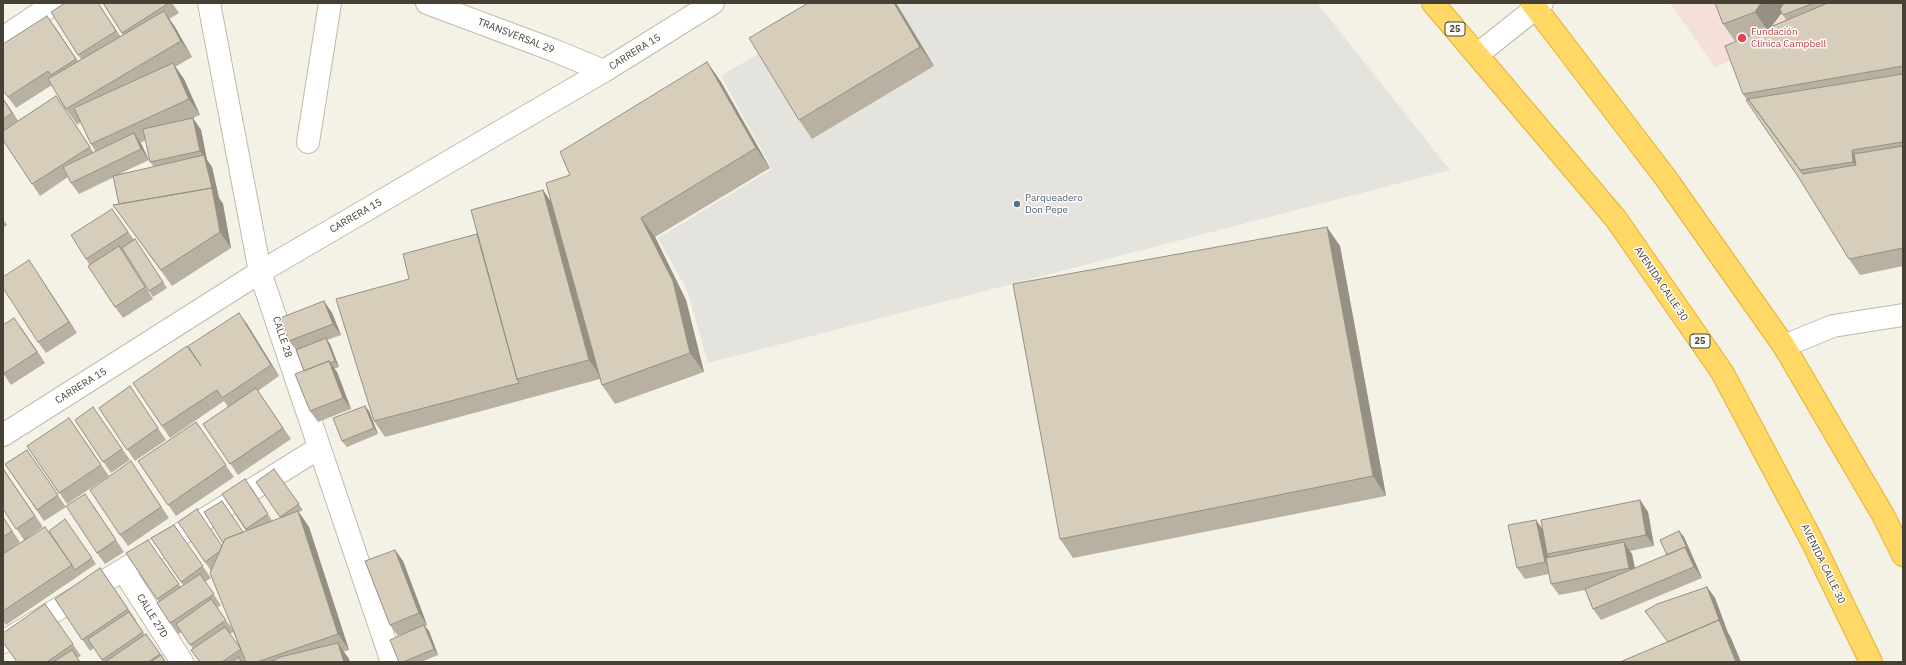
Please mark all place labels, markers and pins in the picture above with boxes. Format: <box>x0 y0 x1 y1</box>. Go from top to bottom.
place label: Fundación Clínica Campbell <box>1751 26 1826 50</box>
marker: Fundación Clínica Campbell <box>1736 32 1748 44</box>
place label: Parqueadero Don Pepe <box>1025 192 1083 216</box>
marker: Parqueadero Don Pepe <box>1012 199 1022 209</box>

